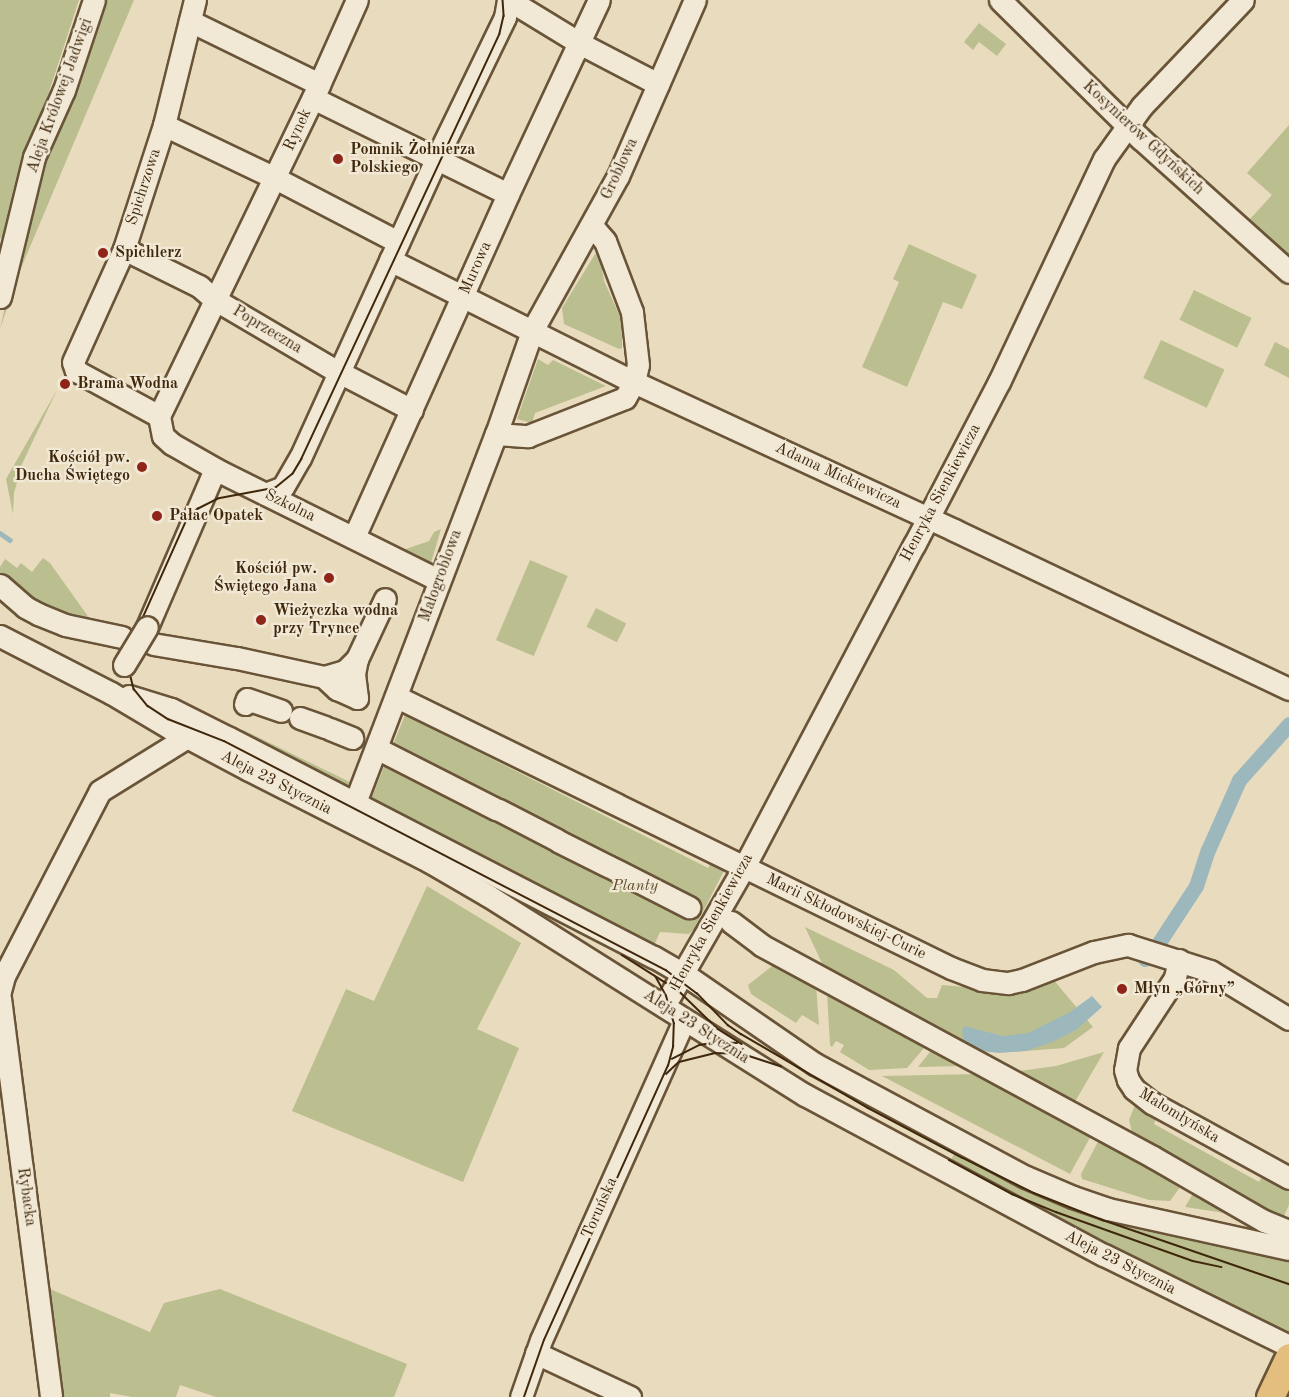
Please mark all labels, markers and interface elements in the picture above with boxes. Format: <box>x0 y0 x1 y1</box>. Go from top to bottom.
street label: Aleja Królowej Jadwigi <box>23 16 97 176</box>
street label: Kosynierów Gdyńskich <box>1078 77 1208 199</box>
street label: Rynek <box>280 106 316 154</box>
street label: Groblowa <box>597 135 643 203</box>
place label: Pomnik Żołnierza Polskiego <box>350 140 475 178</box>
street label: Spichrzowa <box>123 146 165 228</box>
marker: Pomnik Żołnierza Polskiego <box>331 152 345 166</box>
street label: Murowa <box>456 239 496 297</box>
place label: Spichlerz <box>115 243 182 263</box>
marker: Spichlerz <box>96 246 110 260</box>
street label: Poprzeczna <box>229 302 305 358</box>
place label: Brama Wodna <box>77 374 178 394</box>
marker: Brama Wodna <box>58 377 72 391</box>
street label: Henryka Sienkiewicza <box>897 421 985 565</box>
street label: Adama Mickiewicza <box>772 438 904 514</box>
place label: Kościół pw. Ducha Świętego <box>15 448 130 486</box>
marker: Kościół pw. Ducha Świętego <box>135 460 149 474</box>
street label: Szkolna <box>261 486 319 526</box>
place label: Pałac Opatek <box>169 506 263 526</box>
marker: Pałac Opatek <box>150 509 164 523</box>
street label: Małogroblowa <box>415 527 467 625</box>
place label: Kościół pw. Świętego Jana <box>214 559 317 597</box>
marker: Kościół pw. Świętego Jana <box>322 571 336 585</box>
place label: Wieżyczka wodna przy Trynce <box>273 601 398 639</box>
marker: Wieżyczka wodna przy Trynce <box>254 613 268 627</box>
street label: Aleja 23 Stycznia <box>217 747 335 819</box>
street label: Henryka Sienkiewicza <box>666 850 758 994</box>
street label: Marii Skłodowskiej-Curie <box>763 870 929 964</box>
park label: Planty <box>612 876 658 896</box>
place label: Młyn „Górny” <box>1134 979 1235 999</box>
marker: Młyn „Górny” <box>1115 982 1129 996</box>
street label: Aleja 23 Stycznia <box>639 986 753 1068</box>
street label: Małomłyńska <box>1135 1084 1223 1148</box>
street label: Rybacka <box>12 1166 40 1228</box>
street label: Toruńska <box>578 1174 622 1242</box>
street label: Aleja 23 Stycznia <box>1061 1227 1179 1299</box>

